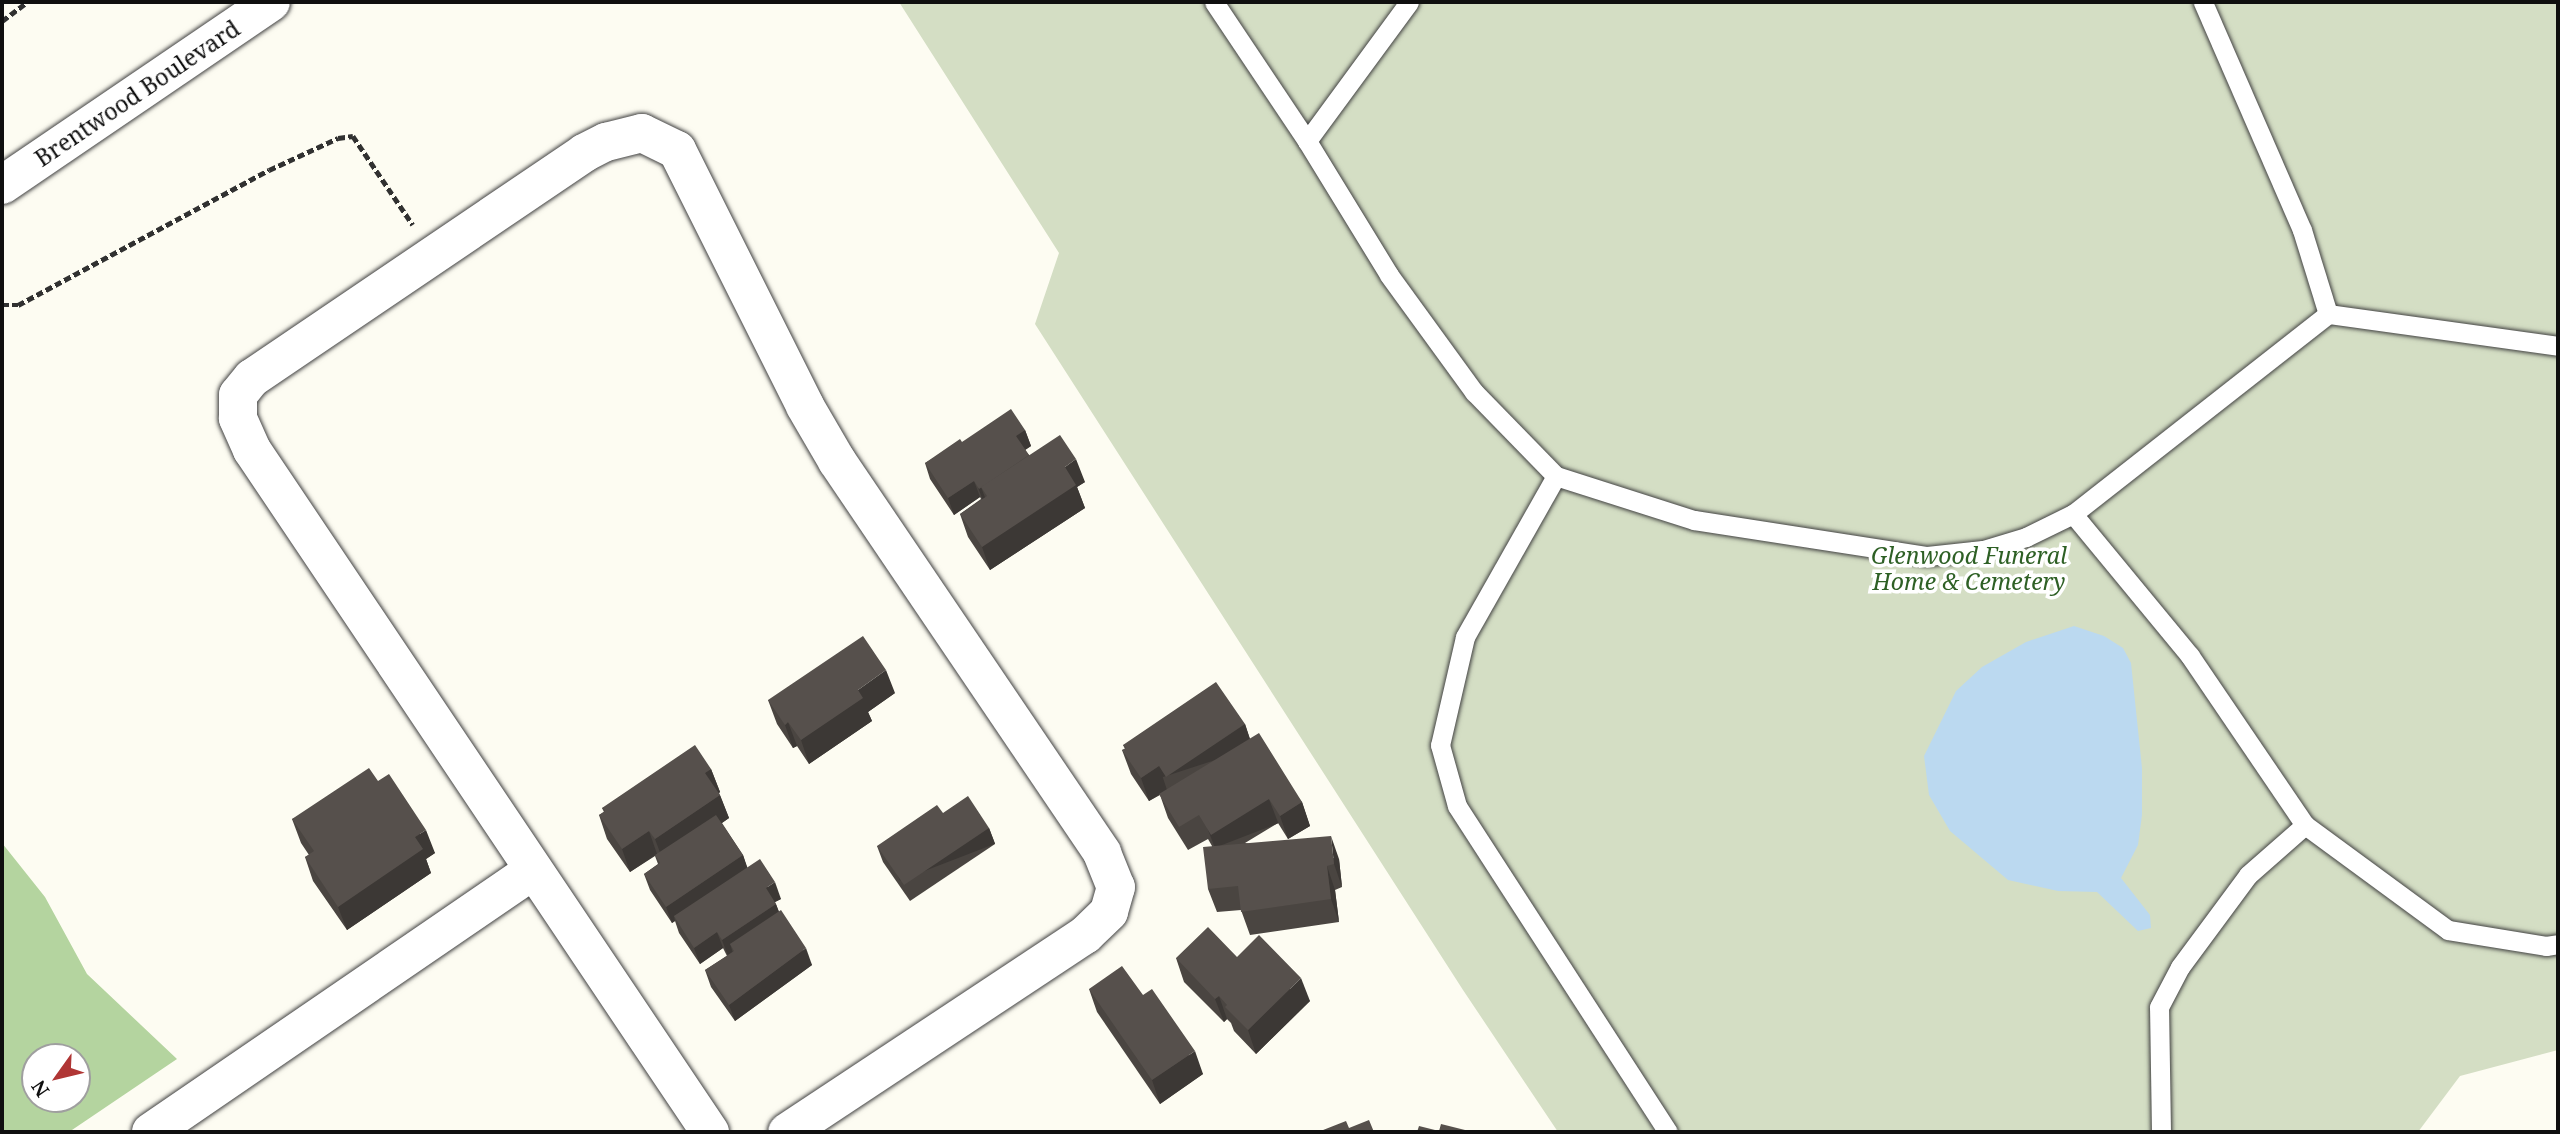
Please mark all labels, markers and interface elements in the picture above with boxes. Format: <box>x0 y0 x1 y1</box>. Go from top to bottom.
street label: Brentwood Boulevard <box>29 14 245 172</box>
park label: Glenwood Funeral Home & Cemetery <box>1871 541 2067 595</box>
north arrow <box>21 1043 91 1113</box>
text: N <box>25 1075 55 1102</box>

